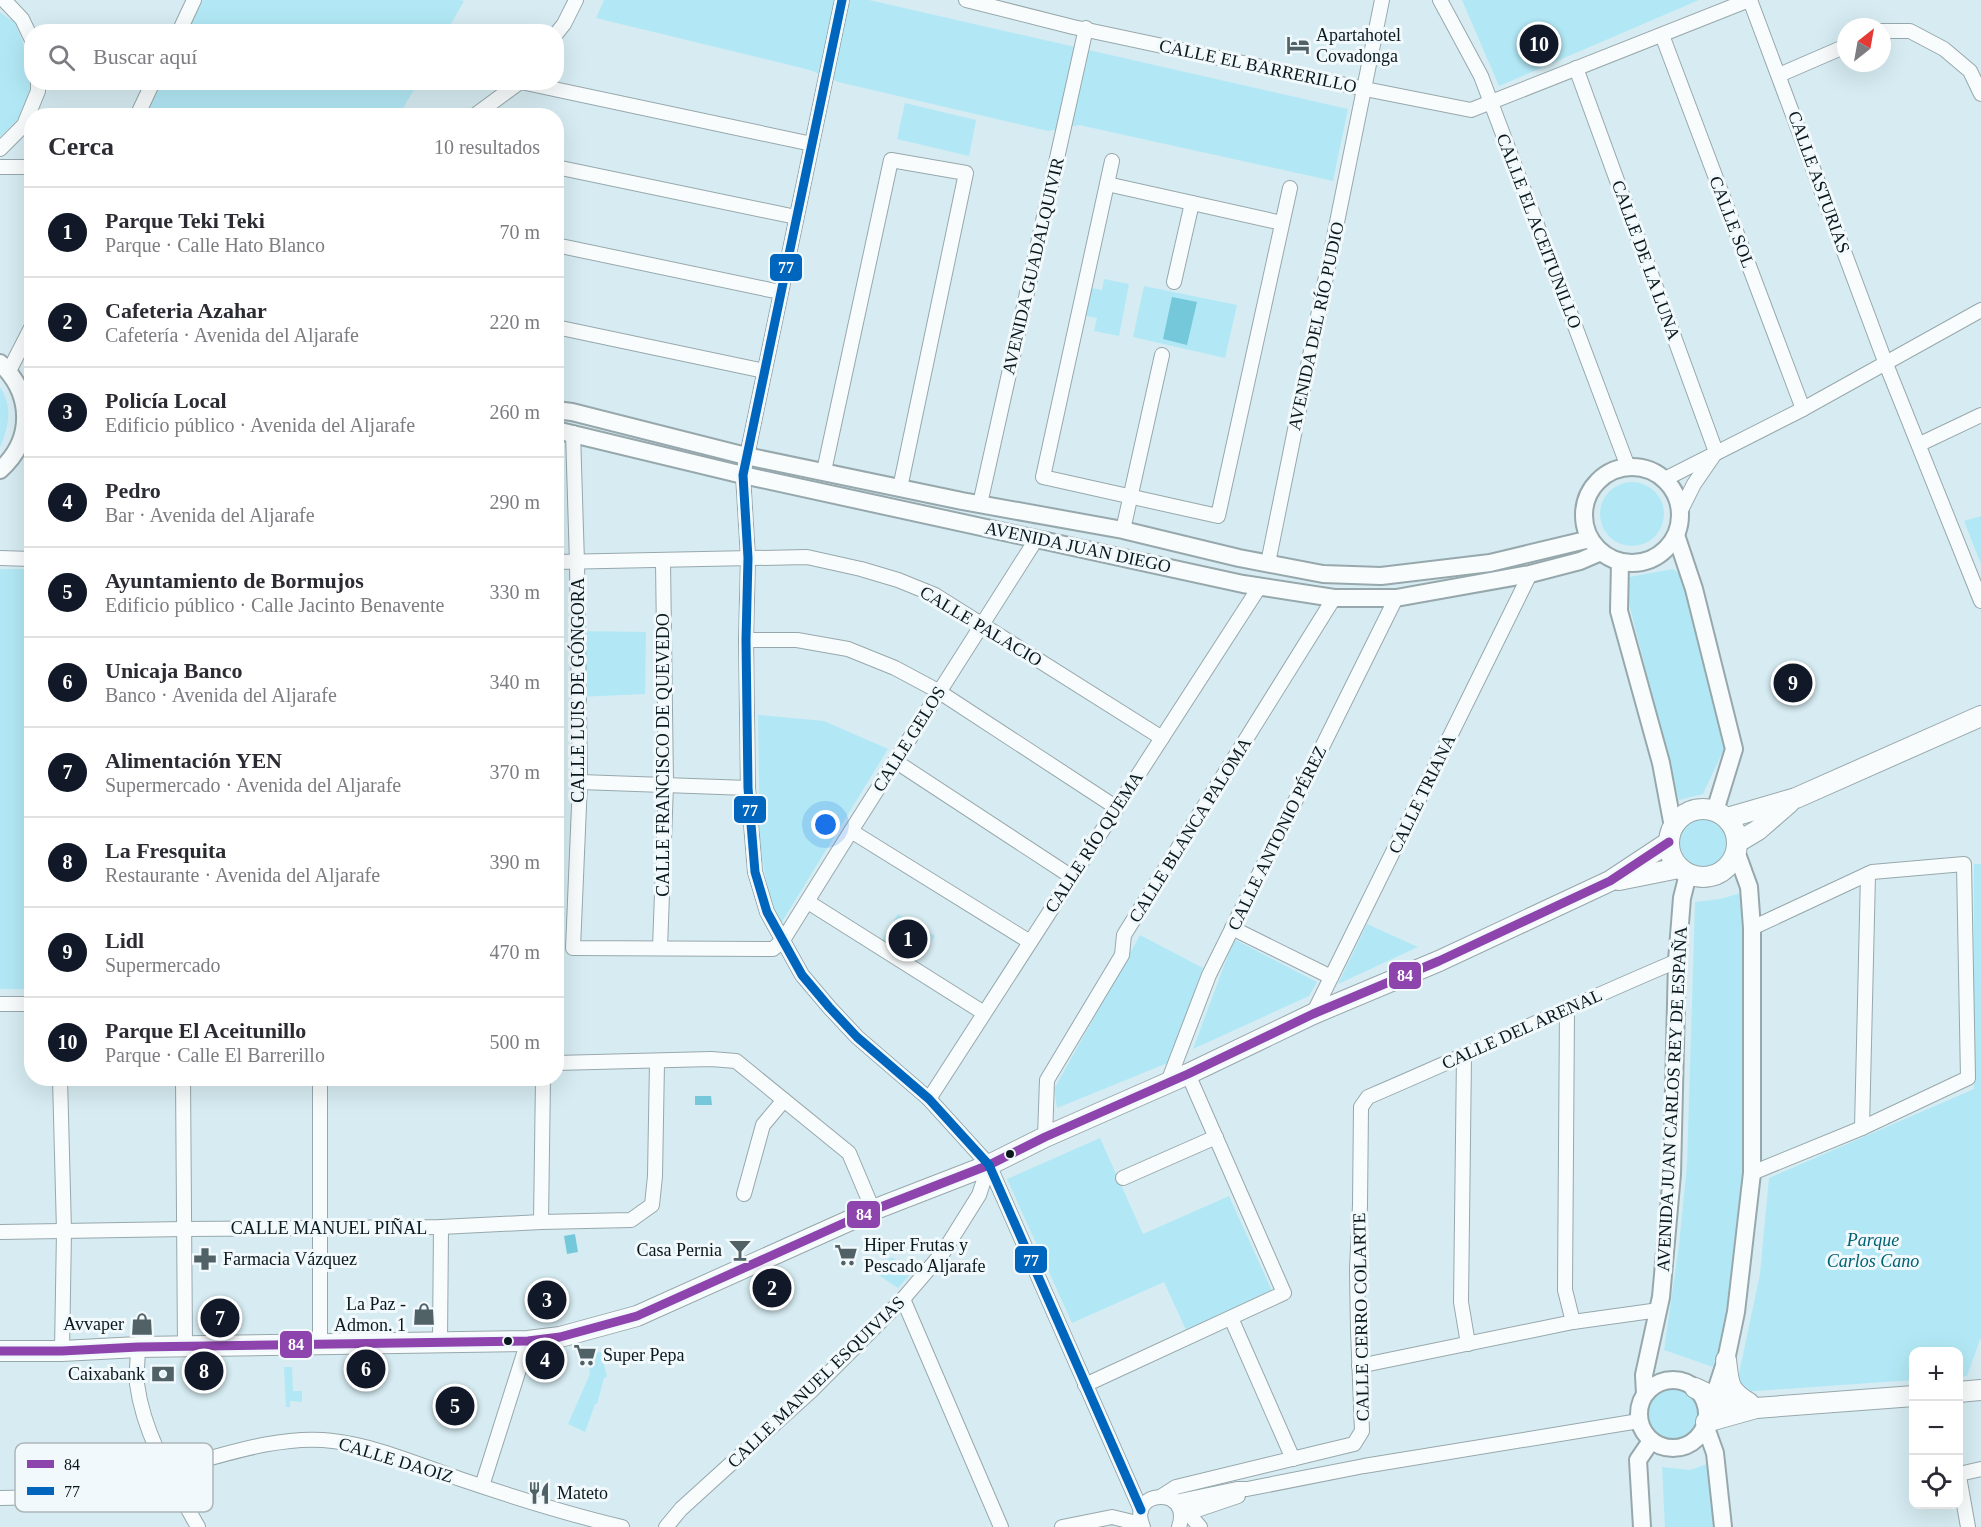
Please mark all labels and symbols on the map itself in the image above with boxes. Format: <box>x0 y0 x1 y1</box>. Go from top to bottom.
north arrow <box>1837 18 1891 72</box>
pin: 10 <box>1520 22 1558 66</box>
place label: Apartahotel Covadonga <box>1316 25 1401 66</box>
hotel icon: Apartahotel Covadonga <box>1285 32 1311 58</box>
street label: CALLE EL BARRERILLO <box>1157 35 1359 97</box>
street label: CALLE ASTURIAS <box>1784 108 1854 256</box>
street label: CALLE EL ACEITUNILLO <box>1493 131 1585 331</box>
street label: AVENIDA GUADALQUIVIR <box>998 156 1068 376</box>
street label: CALLE SOL <box>1705 173 1759 271</box>
street label: CALLE DE LA LUNA <box>1608 177 1684 343</box>
street label: AVENIDA DEL RÍO PUDIO <box>1283 220 1348 432</box>
line badge: 77 <box>769 253 803 282</box>
text: 77 <box>778 259 794 276</box>
street label: AVENIDA JUAN DIEGO <box>983 518 1173 576</box>
street label: CALLE LUIS DE GÓNGORA <box>567 577 588 803</box>
street label: CALLE PALACIO <box>916 582 1046 670</box>
street label: CALLE FRANCISCO DE QUEVEDO <box>653 613 673 897</box>
pin: 9 <box>1774 660 1812 706</box>
street label: CALLE GELOS <box>869 683 949 795</box>
street label: CALLE TRIANA <box>1384 731 1460 857</box>
street label: CALLE BLANCA PALOMA <box>1125 734 1255 926</box>
street label: CALLE ANTONIO PÉREZ <box>1223 742 1330 933</box>
street label: CALLE RÍO QUEMA <box>1040 767 1147 916</box>
line badge: 77 <box>733 795 767 824</box>
text: 77 <box>742 802 758 819</box>
your location <box>811 810 840 839</box>
pin: 1 <box>888 916 928 962</box>
street label: AVENIDA JUAN CARLOS REY DE ESPAÑA <box>1652 926 1691 1272</box>
line badge: 84 <box>1388 961 1422 990</box>
text: 84 <box>1397 967 1413 984</box>
street label: CALLE DEL ARENAL <box>1439 985 1605 1073</box>
unlabelled marker <box>1004 1148 1016 1160</box>
line badge: 84 <box>846 1200 881 1229</box>
text: 84 <box>856 1206 872 1223</box>
street label: CALLE CERRO COLARTE <box>1349 1212 1373 1422</box>
street label: CALLE MANUEL PIÑAL <box>231 1217 427 1238</box>
park label: Parque Carlos Cano <box>1827 1230 1919 1271</box>
place label: Hiper Frutas y Pescado Aljarafe <box>864 1235 985 1276</box>
bar icon: Casa Pernia <box>727 1237 753 1263</box>
place label: Casa Pernia <box>637 1240 722 1260</box>
supermarket icon: Hiper Frutas y Pescado Aljarafe <box>833 1242 859 1268</box>
line badge: 77 <box>1014 1245 1048 1274</box>
pharmacy icon: Farmacia Vázquez <box>192 1246 218 1272</box>
place label: Farmacia Vázquez <box>223 1249 357 1269</box>
text: 77 <box>1023 1252 1039 1269</box>
pin: 2 <box>752 1266 792 1310</box>
pin: 3 <box>528 1278 566 1322</box>
street label: CALLE MANUEL ESQUIVIAS <box>723 1292 909 1472</box>
place label: La Paz - Admon. 1 <box>334 1294 406 1335</box>
pin: 7 <box>200 1296 240 1340</box>
shop icon: La Paz - Admon. 1 <box>411 1301 437 1327</box>
shop icon: Avvaper <box>129 1311 155 1337</box>
place label: Avvaper <box>63 1314 124 1334</box>
line badge: 84 <box>279 1330 313 1359</box>
unlabelled marker <box>502 1335 514 1347</box>
text: 84 <box>288 1336 304 1353</box>
pin: 4 <box>526 1338 564 1382</box>
supermarket icon: Super Pepa <box>572 1342 598 1368</box>
place label: Super Pepa <box>603 1345 684 1365</box>
pin: 6 <box>346 1346 386 1392</box>
pin: 8 <box>184 1348 224 1394</box>
bank icon: Caixabank <box>150 1361 176 1387</box>
place label: Caixabank <box>68 1364 145 1384</box>
pin: 5 <box>436 1384 474 1428</box>
street label: CALLE DAOIZ <box>336 1433 456 1487</box>
legend <box>15 1443 213 1512</box>
text: 84 <box>64 1456 80 1473</box>
restaurant icon: Mateto <box>526 1480 552 1506</box>
text: 77 <box>64 1483 80 1500</box>
place label: Mateto <box>557 1483 608 1503</box>

